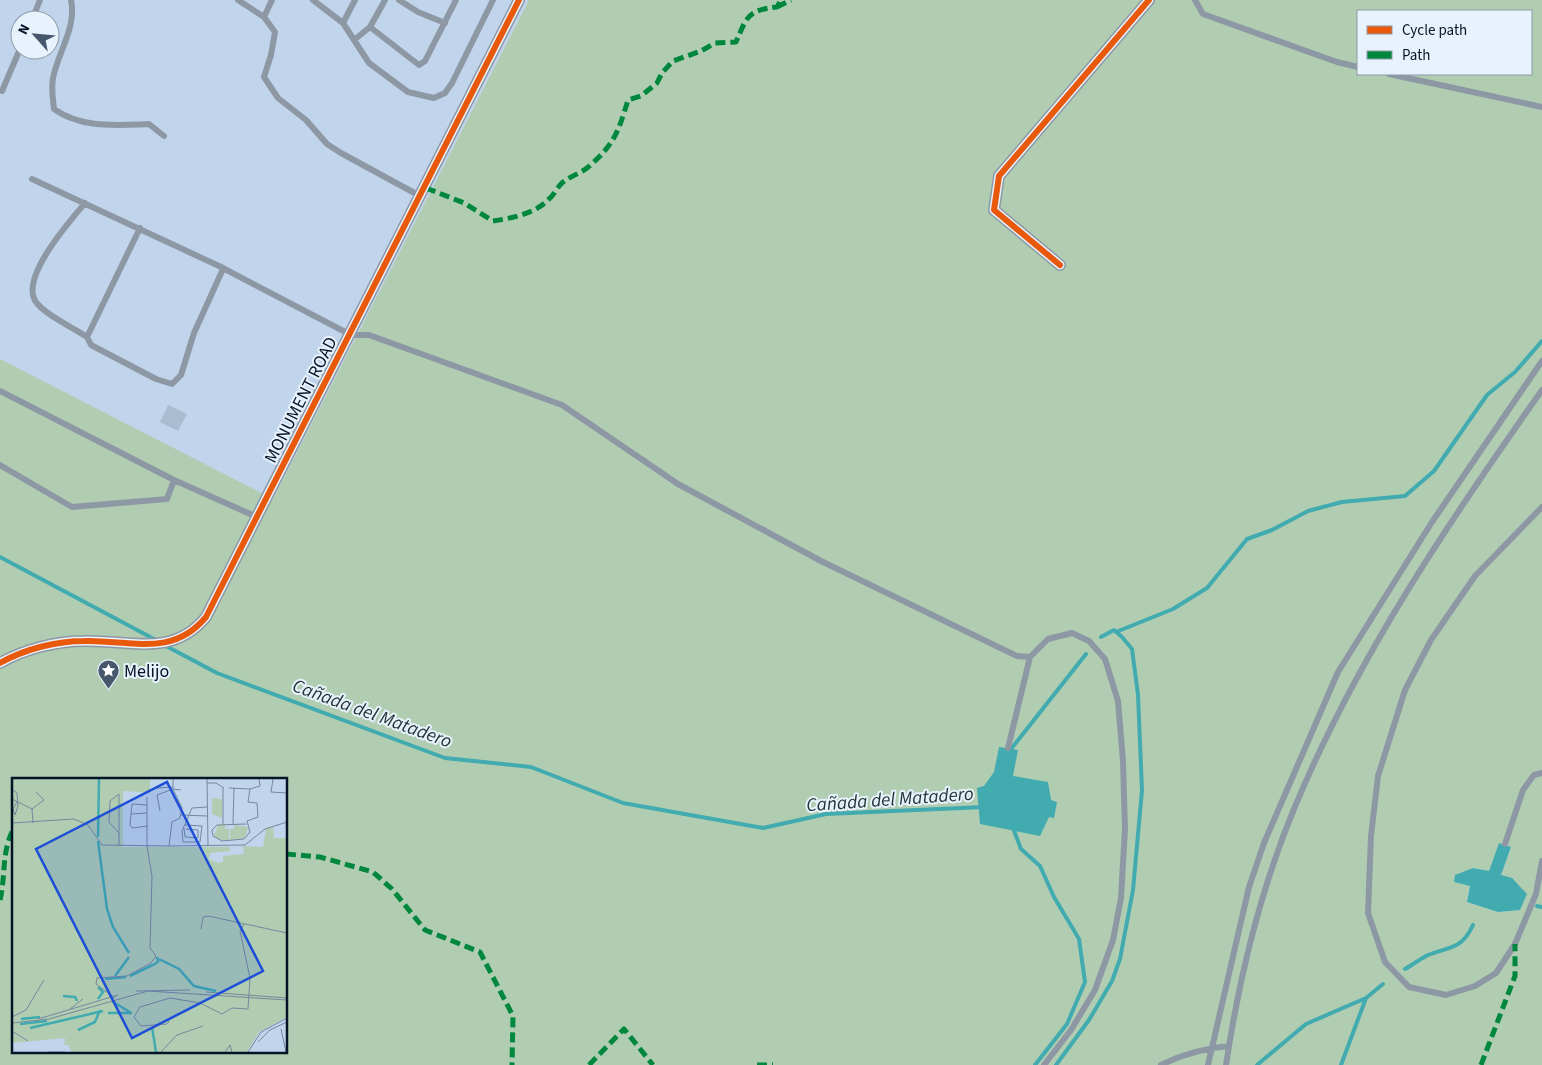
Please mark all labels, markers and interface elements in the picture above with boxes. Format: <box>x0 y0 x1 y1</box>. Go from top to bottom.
north arrow <box>10 10 60 60</box>
legend <box>1357 10 1532 75</box>
text: Cycle path <box>1402 20 1467 41</box>
text: N <box>13 21 35 38</box>
text: Path <box>1402 45 1430 66</box>
street label: MONUMENT ROAD <box>258 333 344 467</box>
place icon: Melijo <box>96 659 120 690</box>
place label: Melijo <box>124 659 169 684</box>
water label: Cañada del Matadero <box>289 673 456 755</box>
inset map <box>12 778 288 1052</box>
water label: Cañada del Matadero <box>805 781 975 819</box>

